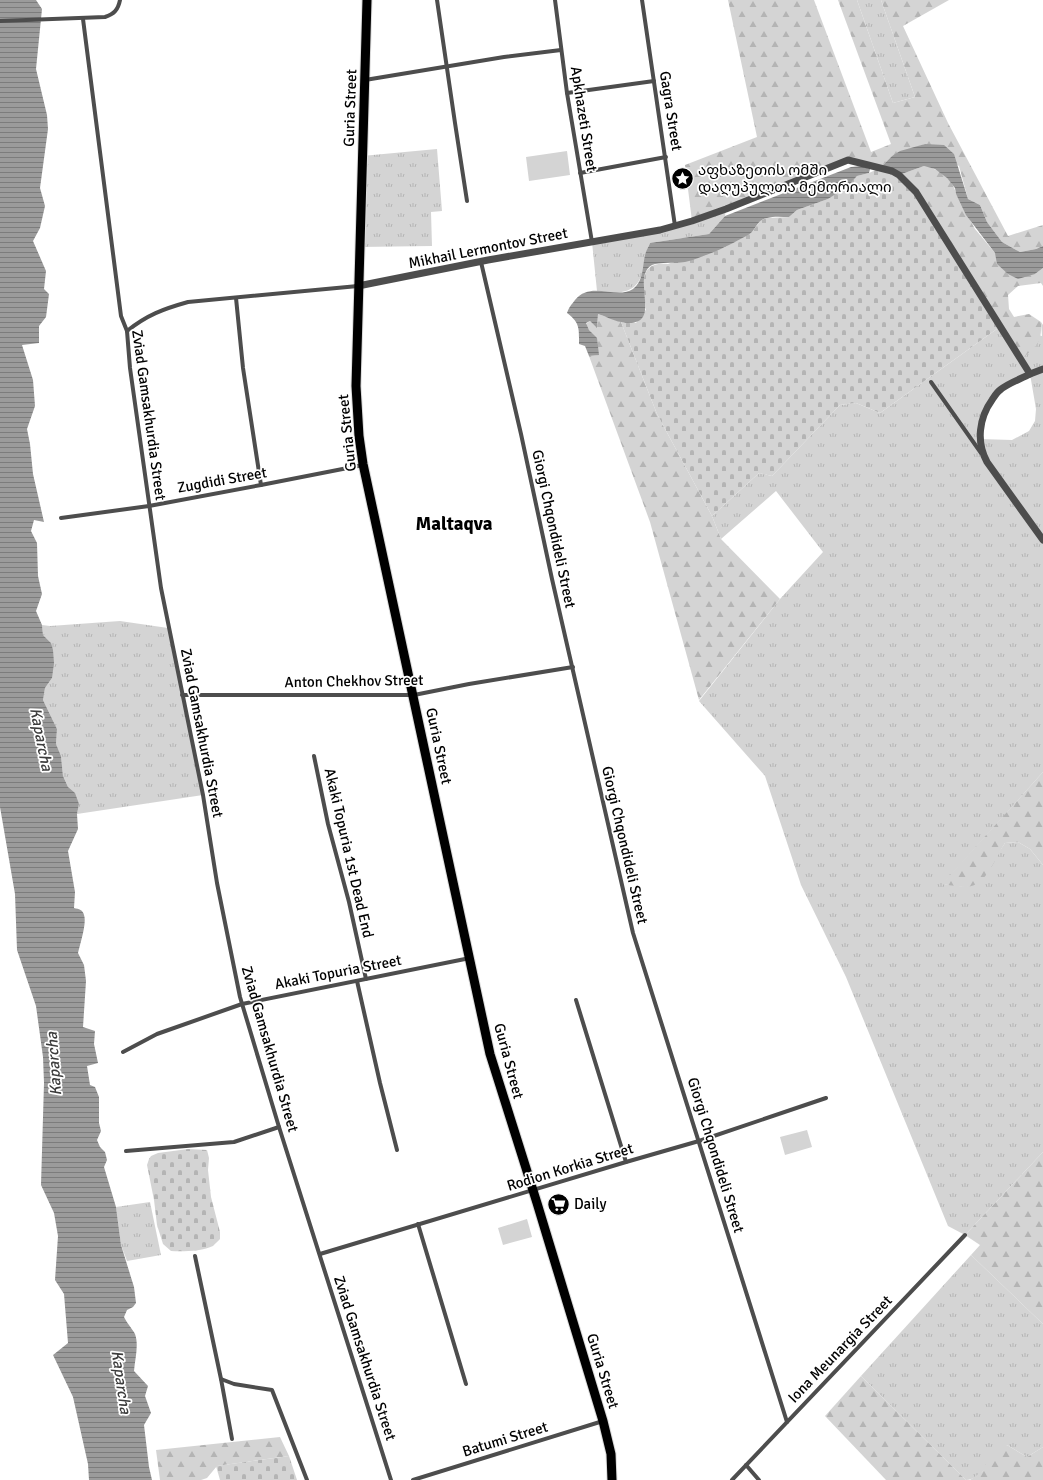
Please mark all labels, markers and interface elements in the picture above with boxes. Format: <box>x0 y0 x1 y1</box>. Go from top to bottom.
street label: Apkhazeti Street <box>567 65 601 173</box>
street label: Guria Street <box>340 69 360 147</box>
street label: Gagra Street <box>656 70 686 152</box>
place label: აფხაზეთის ომში დაღუპულთა მემორიალი <box>698 161 892 196</box>
place icon: აფხაზეთის ომში დაღუპულთა მემორიალი <box>669 166 695 192</box>
street label: Mikhail Lermontov Street <box>407 224 569 272</box>
street label: Zviad Gamsakhurdia Street <box>128 329 170 501</box>
street label: Guria Street <box>334 393 360 473</box>
street label: Giorgi Chqondideli Street <box>528 448 580 610</box>
street label: Zugdidi Street <box>176 463 268 497</box>
district label: Maltaqva <box>415 512 493 536</box>
street label: Zviad Gamsakhurdia Street <box>177 647 227 819</box>
street label: Anton Chekhov Street <box>284 671 424 691</box>
water label: Kaparcha <box>25 706 57 773</box>
street label: Guria Street <box>422 706 456 786</box>
street label: Giorgi Chqondideli Street <box>598 764 652 926</box>
street label: Akaki Topuria 1st Dead End <box>321 766 377 940</box>
street label: Akaki Topuria Street <box>273 951 403 993</box>
street label: Zviad Gamsakhurdia Street <box>238 964 302 1134</box>
street label: Guria Street <box>490 1021 528 1101</box>
water label: Kaparcha <box>42 1030 66 1097</box>
street label: Giorgi Chqondideli Street <box>684 1075 748 1235</box>
street label: Rodion Korkia Street <box>505 1139 635 1195</box>
supermarket icon: Daily <box>546 1191 572 1217</box>
place label: Daily <box>574 1195 607 1213</box>
street label: Zviad Gamsakhurdia Street <box>330 1273 400 1443</box>
street label: Iona Meunargia Street <box>784 1292 896 1406</box>
street label: Guria Street <box>583 1331 623 1411</box>
water label: Kaparcha <box>107 1349 136 1416</box>
street label: Batumi Street <box>460 1417 550 1461</box>

